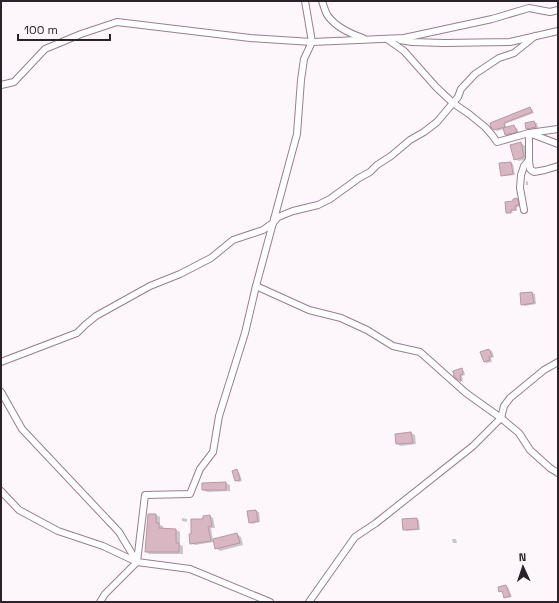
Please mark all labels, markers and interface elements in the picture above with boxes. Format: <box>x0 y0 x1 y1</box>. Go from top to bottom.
scale bar <box>18 16 110 42</box>
text: 100 m <box>24 22 58 38</box>
north arrow <box>503 547 543 587</box>
text: N <box>518 550 527 564</box>

